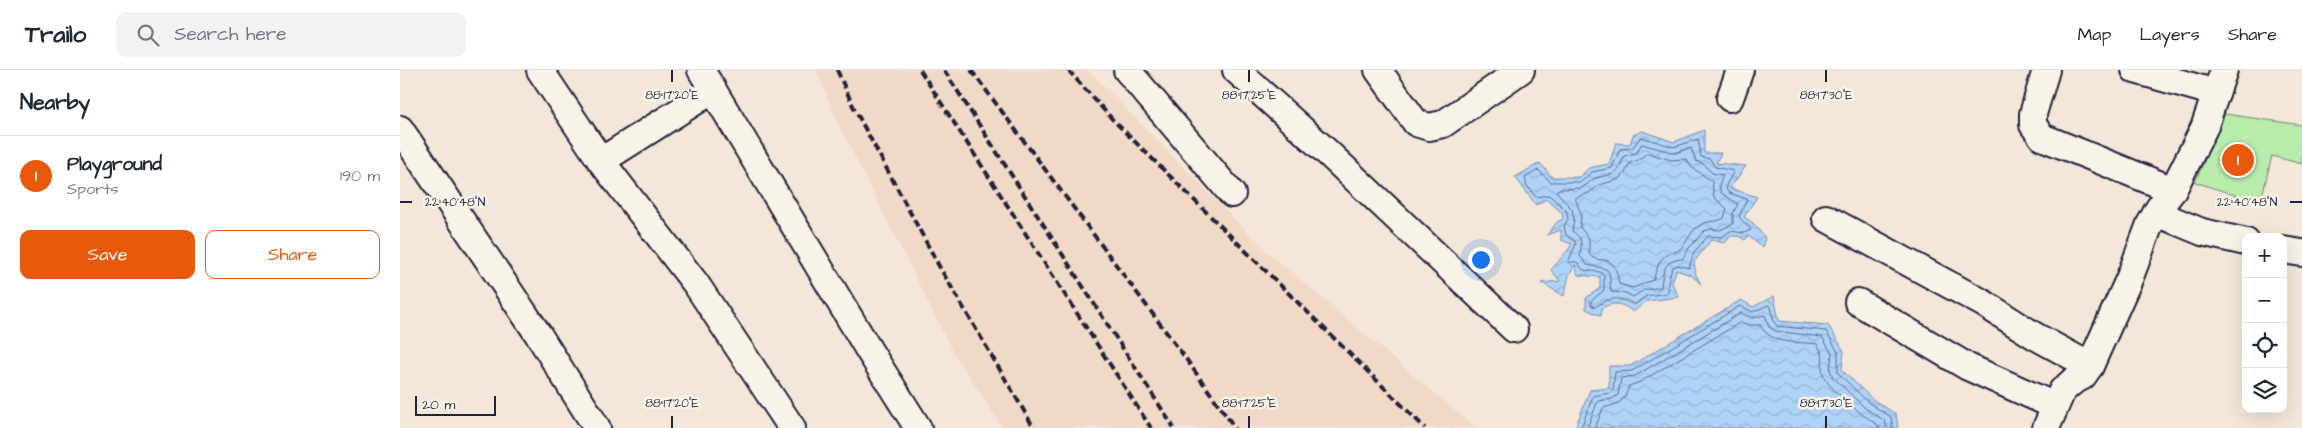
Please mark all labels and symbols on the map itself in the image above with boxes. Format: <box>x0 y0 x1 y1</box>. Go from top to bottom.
text: 88°17'20"E <box>645 87 699 104</box>
text: 88°17'25"E <box>1222 87 1276 104</box>
text: 88°17'30"E <box>1800 87 1852 104</box>
pin: 1 <box>2222 141 2254 179</box>
text: 22°40'48"N <box>425 194 486 211</box>
text: 22°40'48"N <box>2217 194 2278 211</box>
your location <box>1468 247 1494 273</box>
scale bar <box>415 393 496 416</box>
text: 88°17'20"E <box>645 395 699 412</box>
text: 88°17'25"E <box>1222 395 1276 412</box>
text: 88°17'30"E <box>1800 395 1852 412</box>

